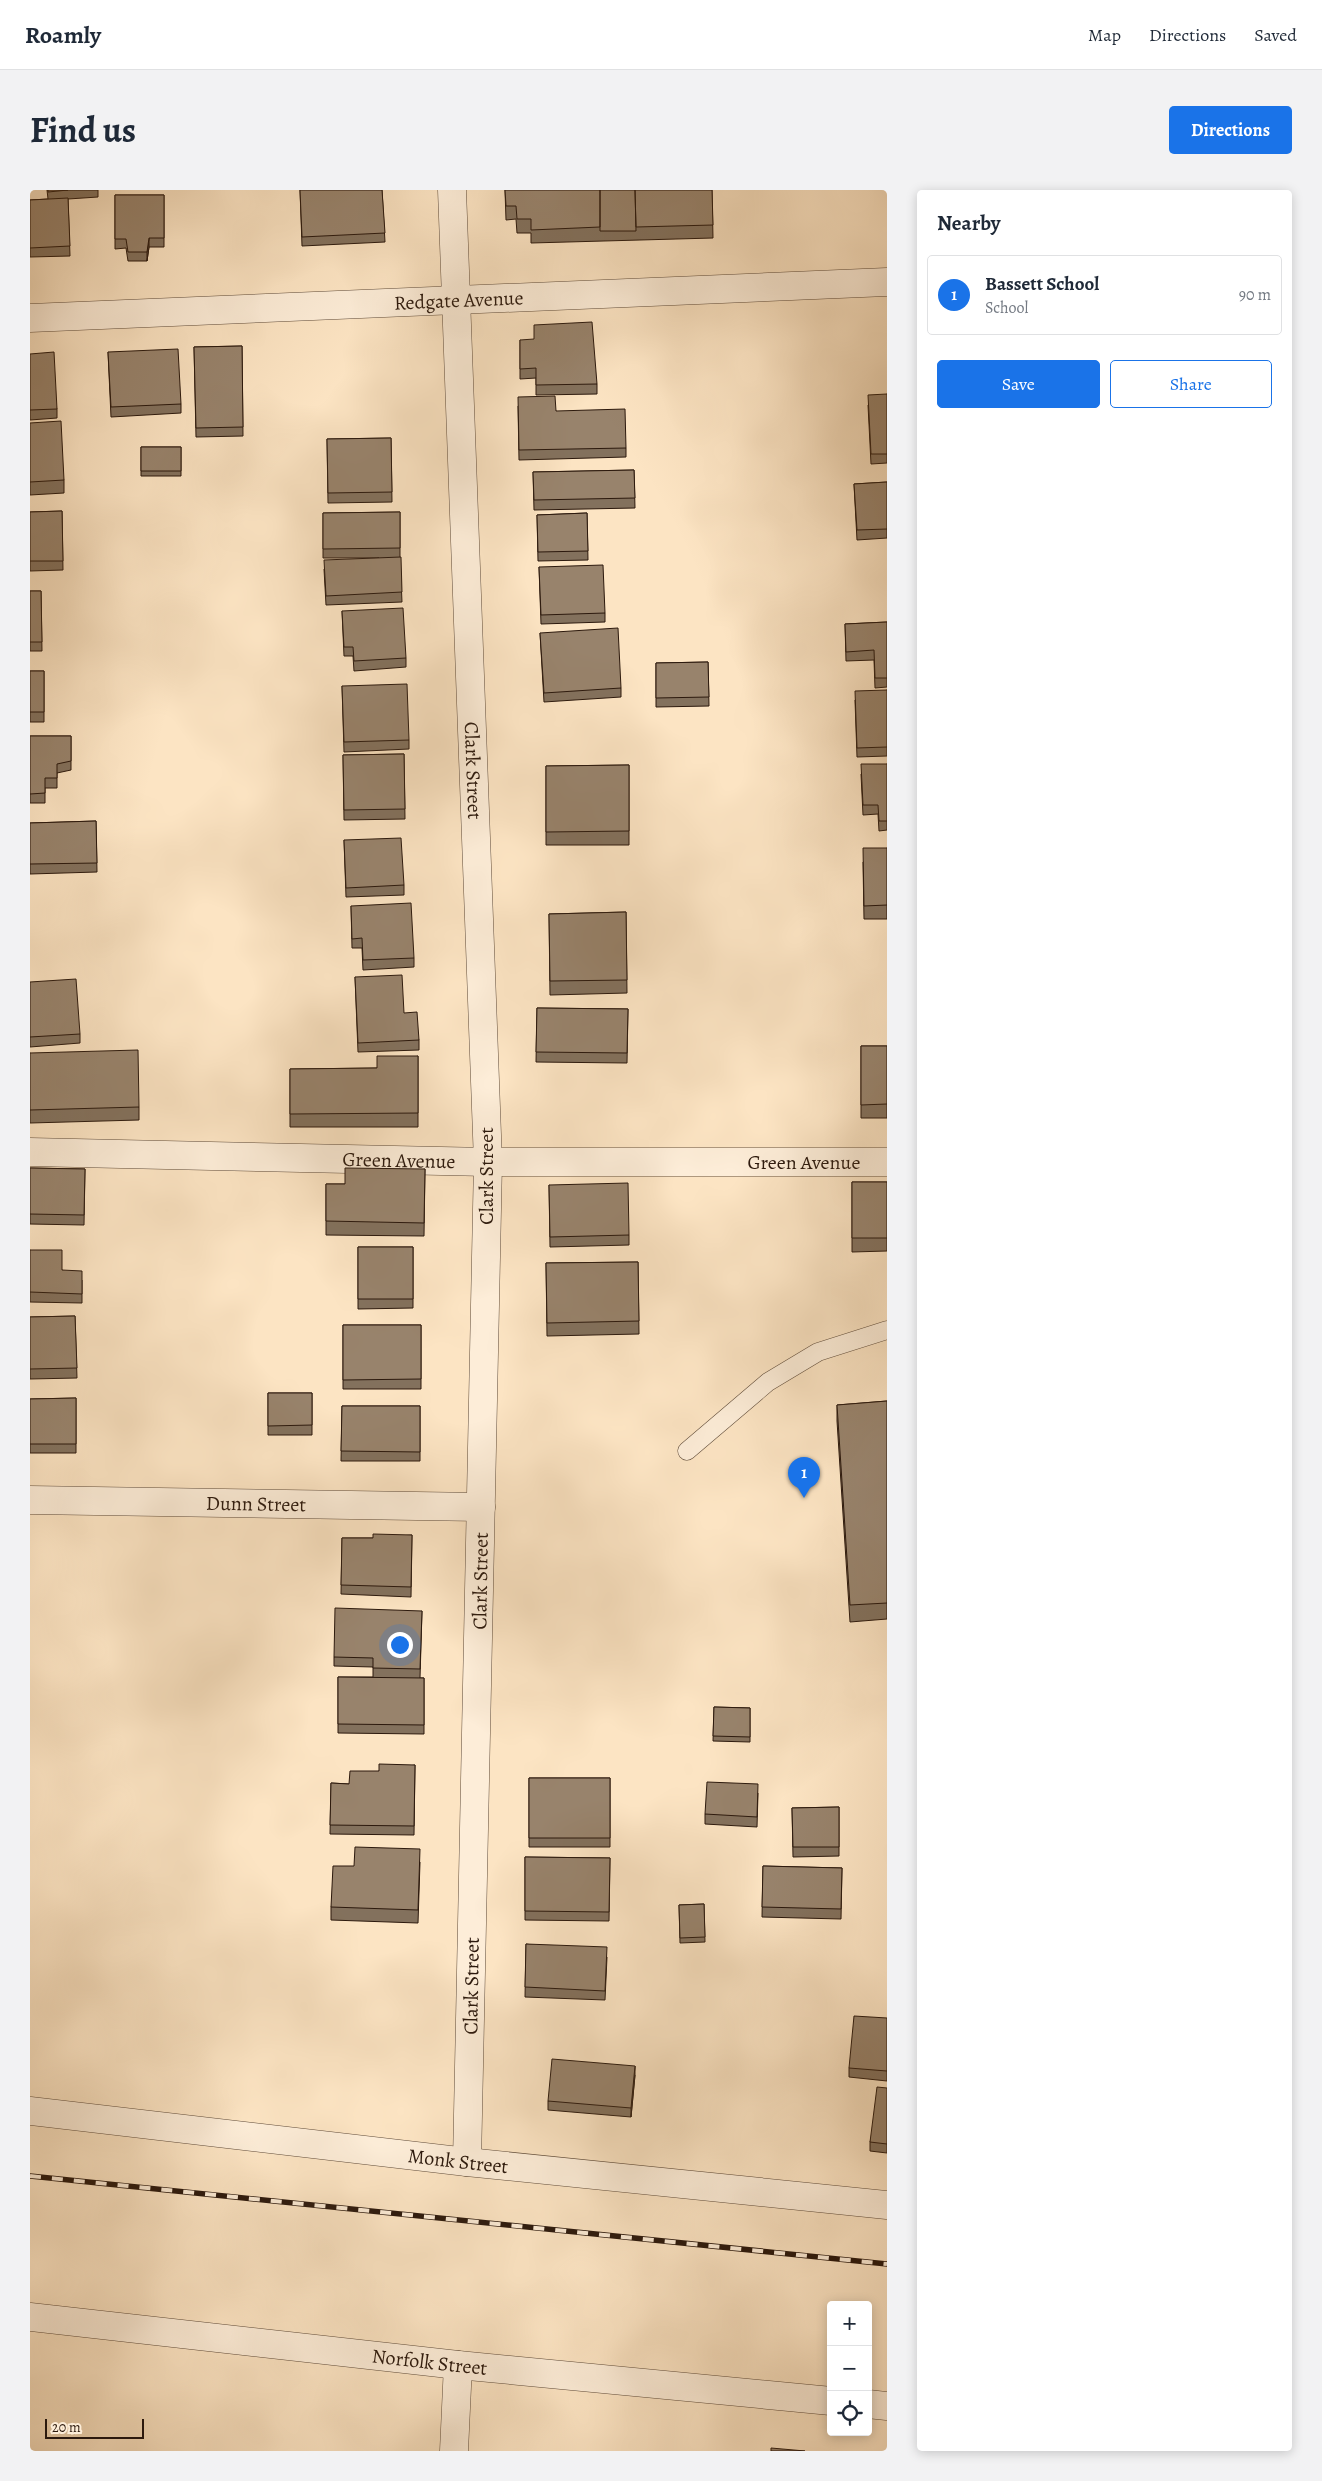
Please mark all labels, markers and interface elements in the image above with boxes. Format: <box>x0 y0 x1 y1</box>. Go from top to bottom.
text: Roamly <box>25 19 101 51</box>
text: Map <box>1088 23 1121 47</box>
text: Directions <box>1149 23 1226 47</box>
text: Saved <box>1254 23 1297 47</box>
text: Find us <box>30 106 136 154</box>
button: Directions <box>1169 106 1292 154</box>
text: Nearby <box>937 209 1000 237</box>
text: Bassett School <box>985 271 1099 297</box>
street label: Redgate Avenue <box>393 284 524 317</box>
text: 1 <box>951 284 957 306</box>
text: 90 m <box>1239 284 1271 306</box>
text: School <box>985 297 1028 319</box>
button: Save <box>937 360 1100 408</box>
button: Share <box>1110 360 1272 408</box>
street label: Clark Street <box>458 721 488 820</box>
street label: Clark Street <box>473 1127 500 1225</box>
street label: Green Avenue <box>342 1146 456 1175</box>
street label: Green Avenue <box>747 1149 860 1176</box>
pin: 1 <box>788 1457 820 1498</box>
street label: Dunn Street <box>206 1490 307 1518</box>
street label: Clark Street <box>466 1532 495 1630</box>
your location <box>387 1632 413 1658</box>
street label: Clark Street <box>457 1937 486 2035</box>
street label: Monk Street <box>406 2142 510 2180</box>
map controls <box>827 2301 872 2436</box>
button: + <box>827 2301 872 2346</box>
street label: Norfolk Street <box>370 2342 489 2382</box>
button: − <box>827 2346 872 2391</box>
button: locate <box>827 2391 872 2436</box>
scale bar <box>45 2416 144 2439</box>
text: 20 m <box>52 2418 81 2437</box>

